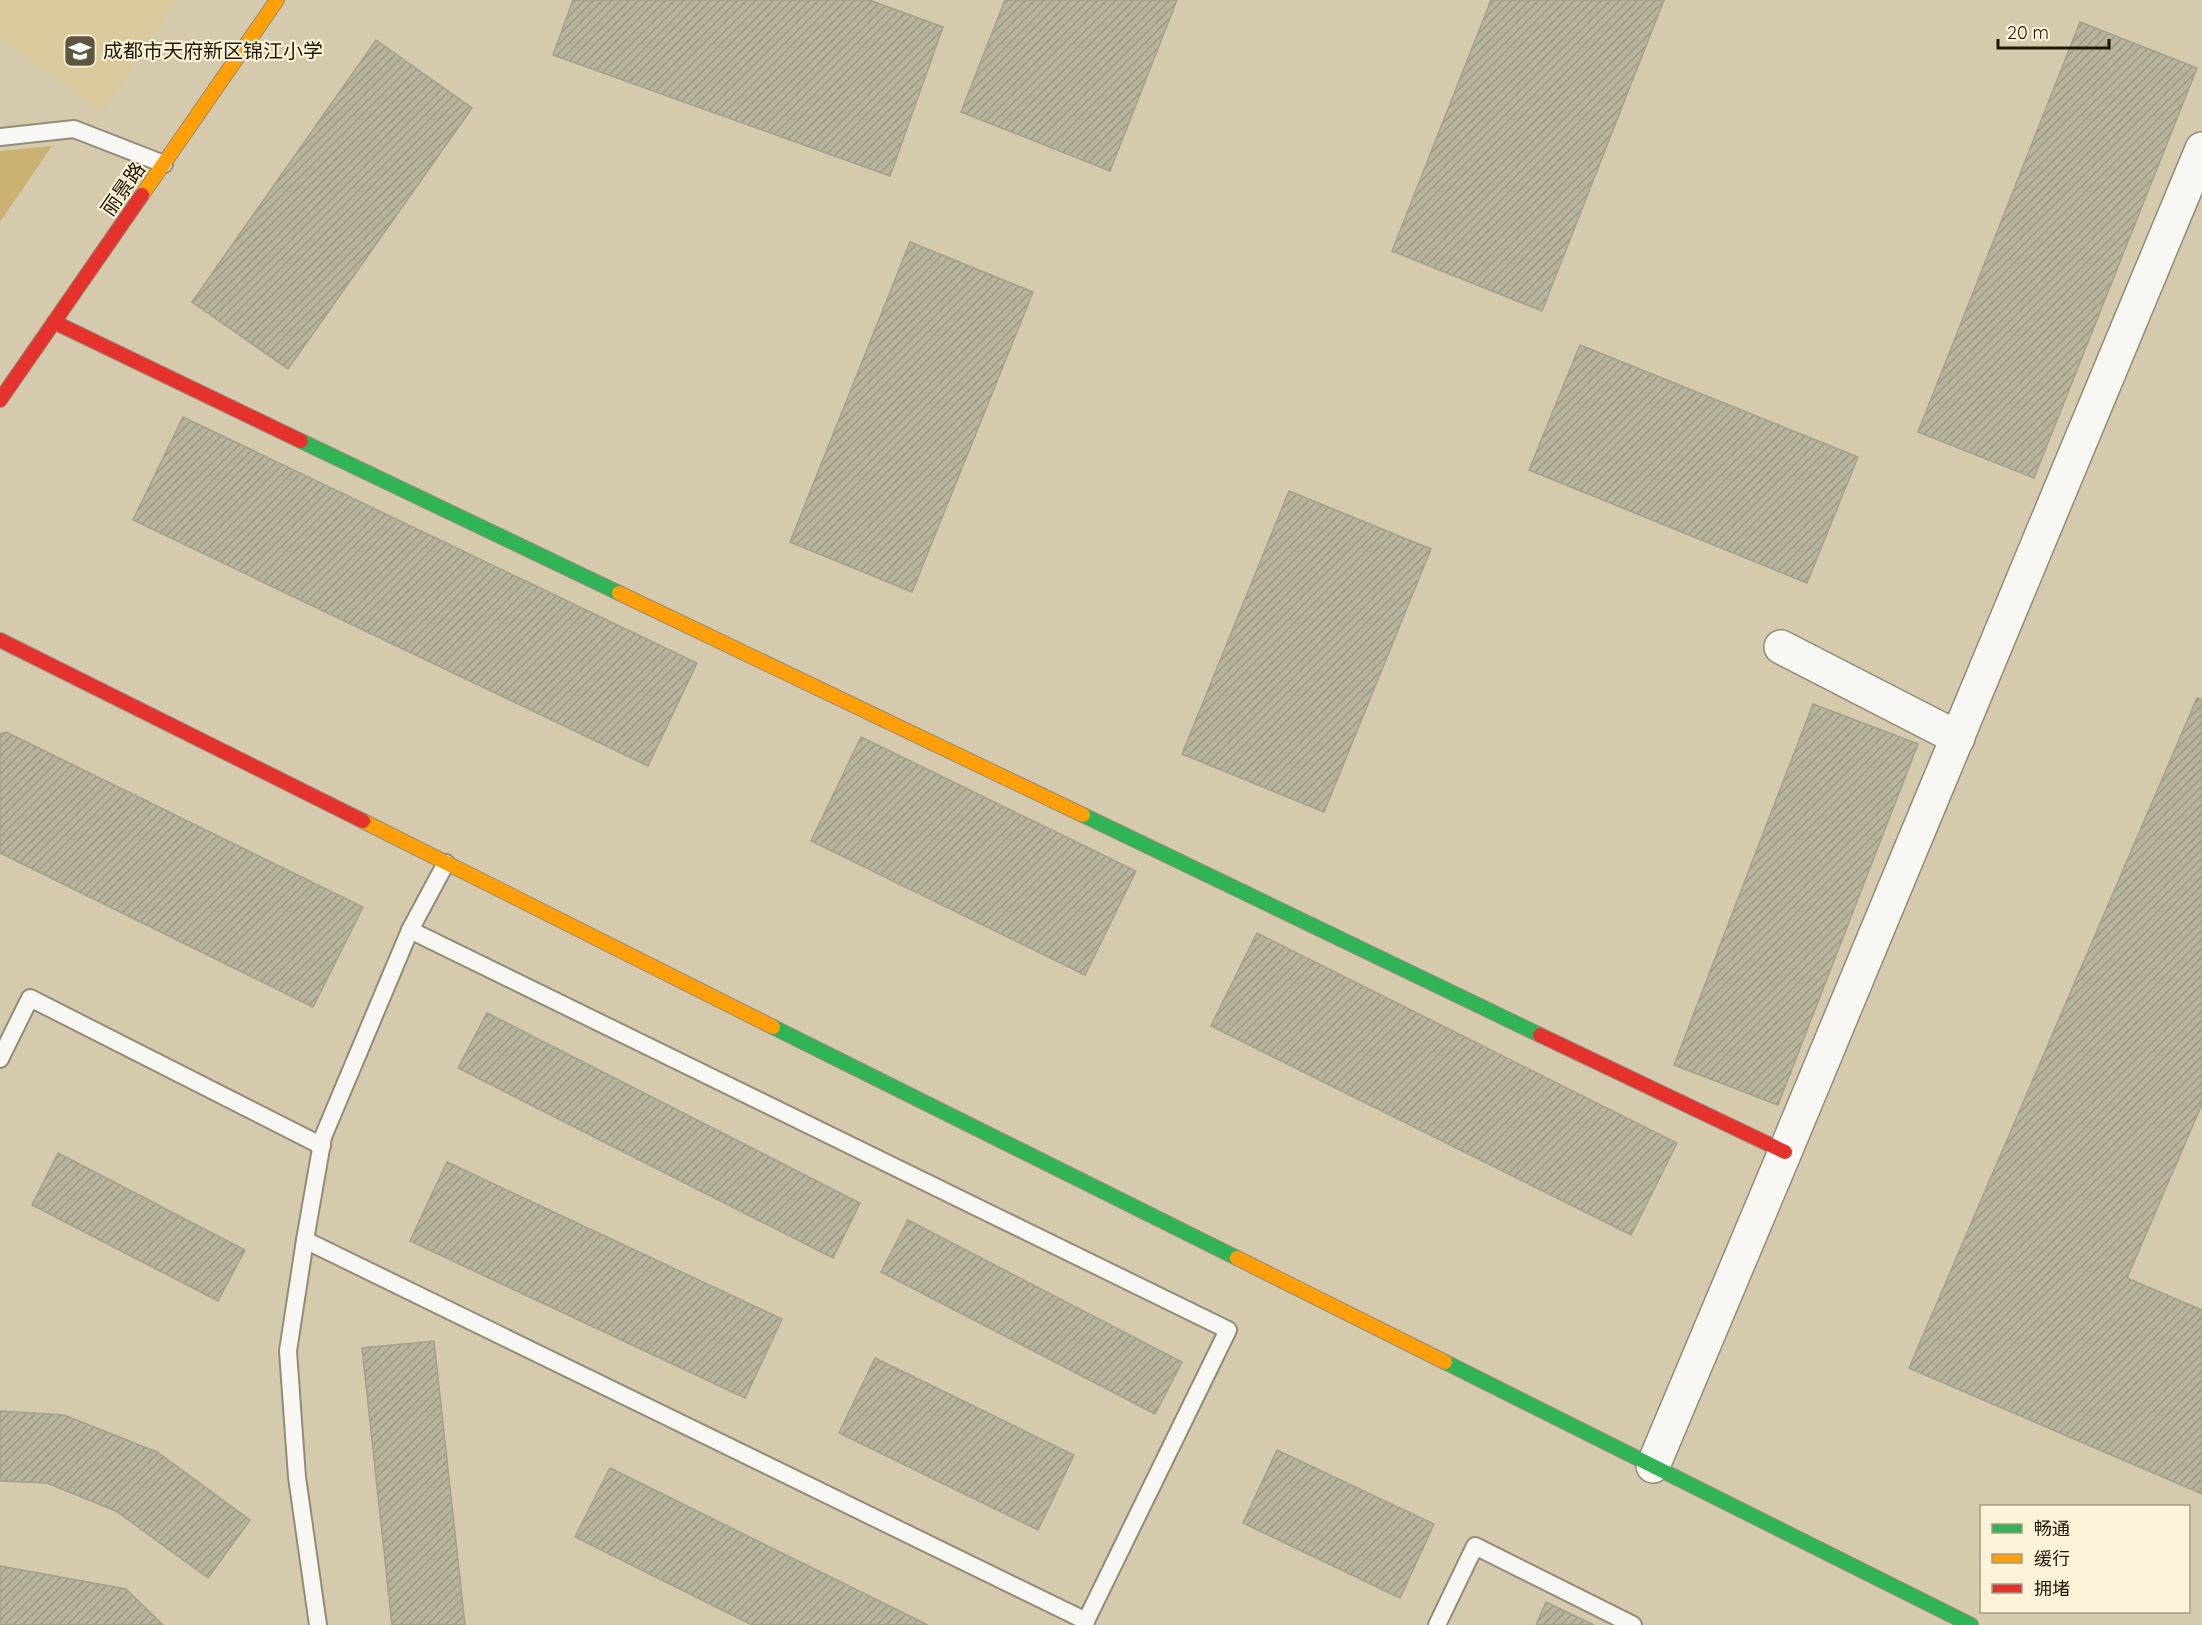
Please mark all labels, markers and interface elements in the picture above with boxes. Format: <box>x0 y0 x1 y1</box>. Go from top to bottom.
scale bar <box>1998 12 2109 50</box>
text: 20 m <box>2007 21 2049 44</box>
school or university icon: 成都市天府新区锦江小学 <box>62 33 98 69</box>
place label: 成都市天府新区锦江小学 <box>103 38 323 63</box>
street label: 丽景路 <box>95 157 150 220</box>
legend <box>1980 1505 2190 1613</box>
text: 畅通 <box>2034 1517 2070 1540</box>
text: 缓行 <box>2034 1547 2070 1570</box>
text: 拥堵 <box>2034 1577 2070 1600</box>

